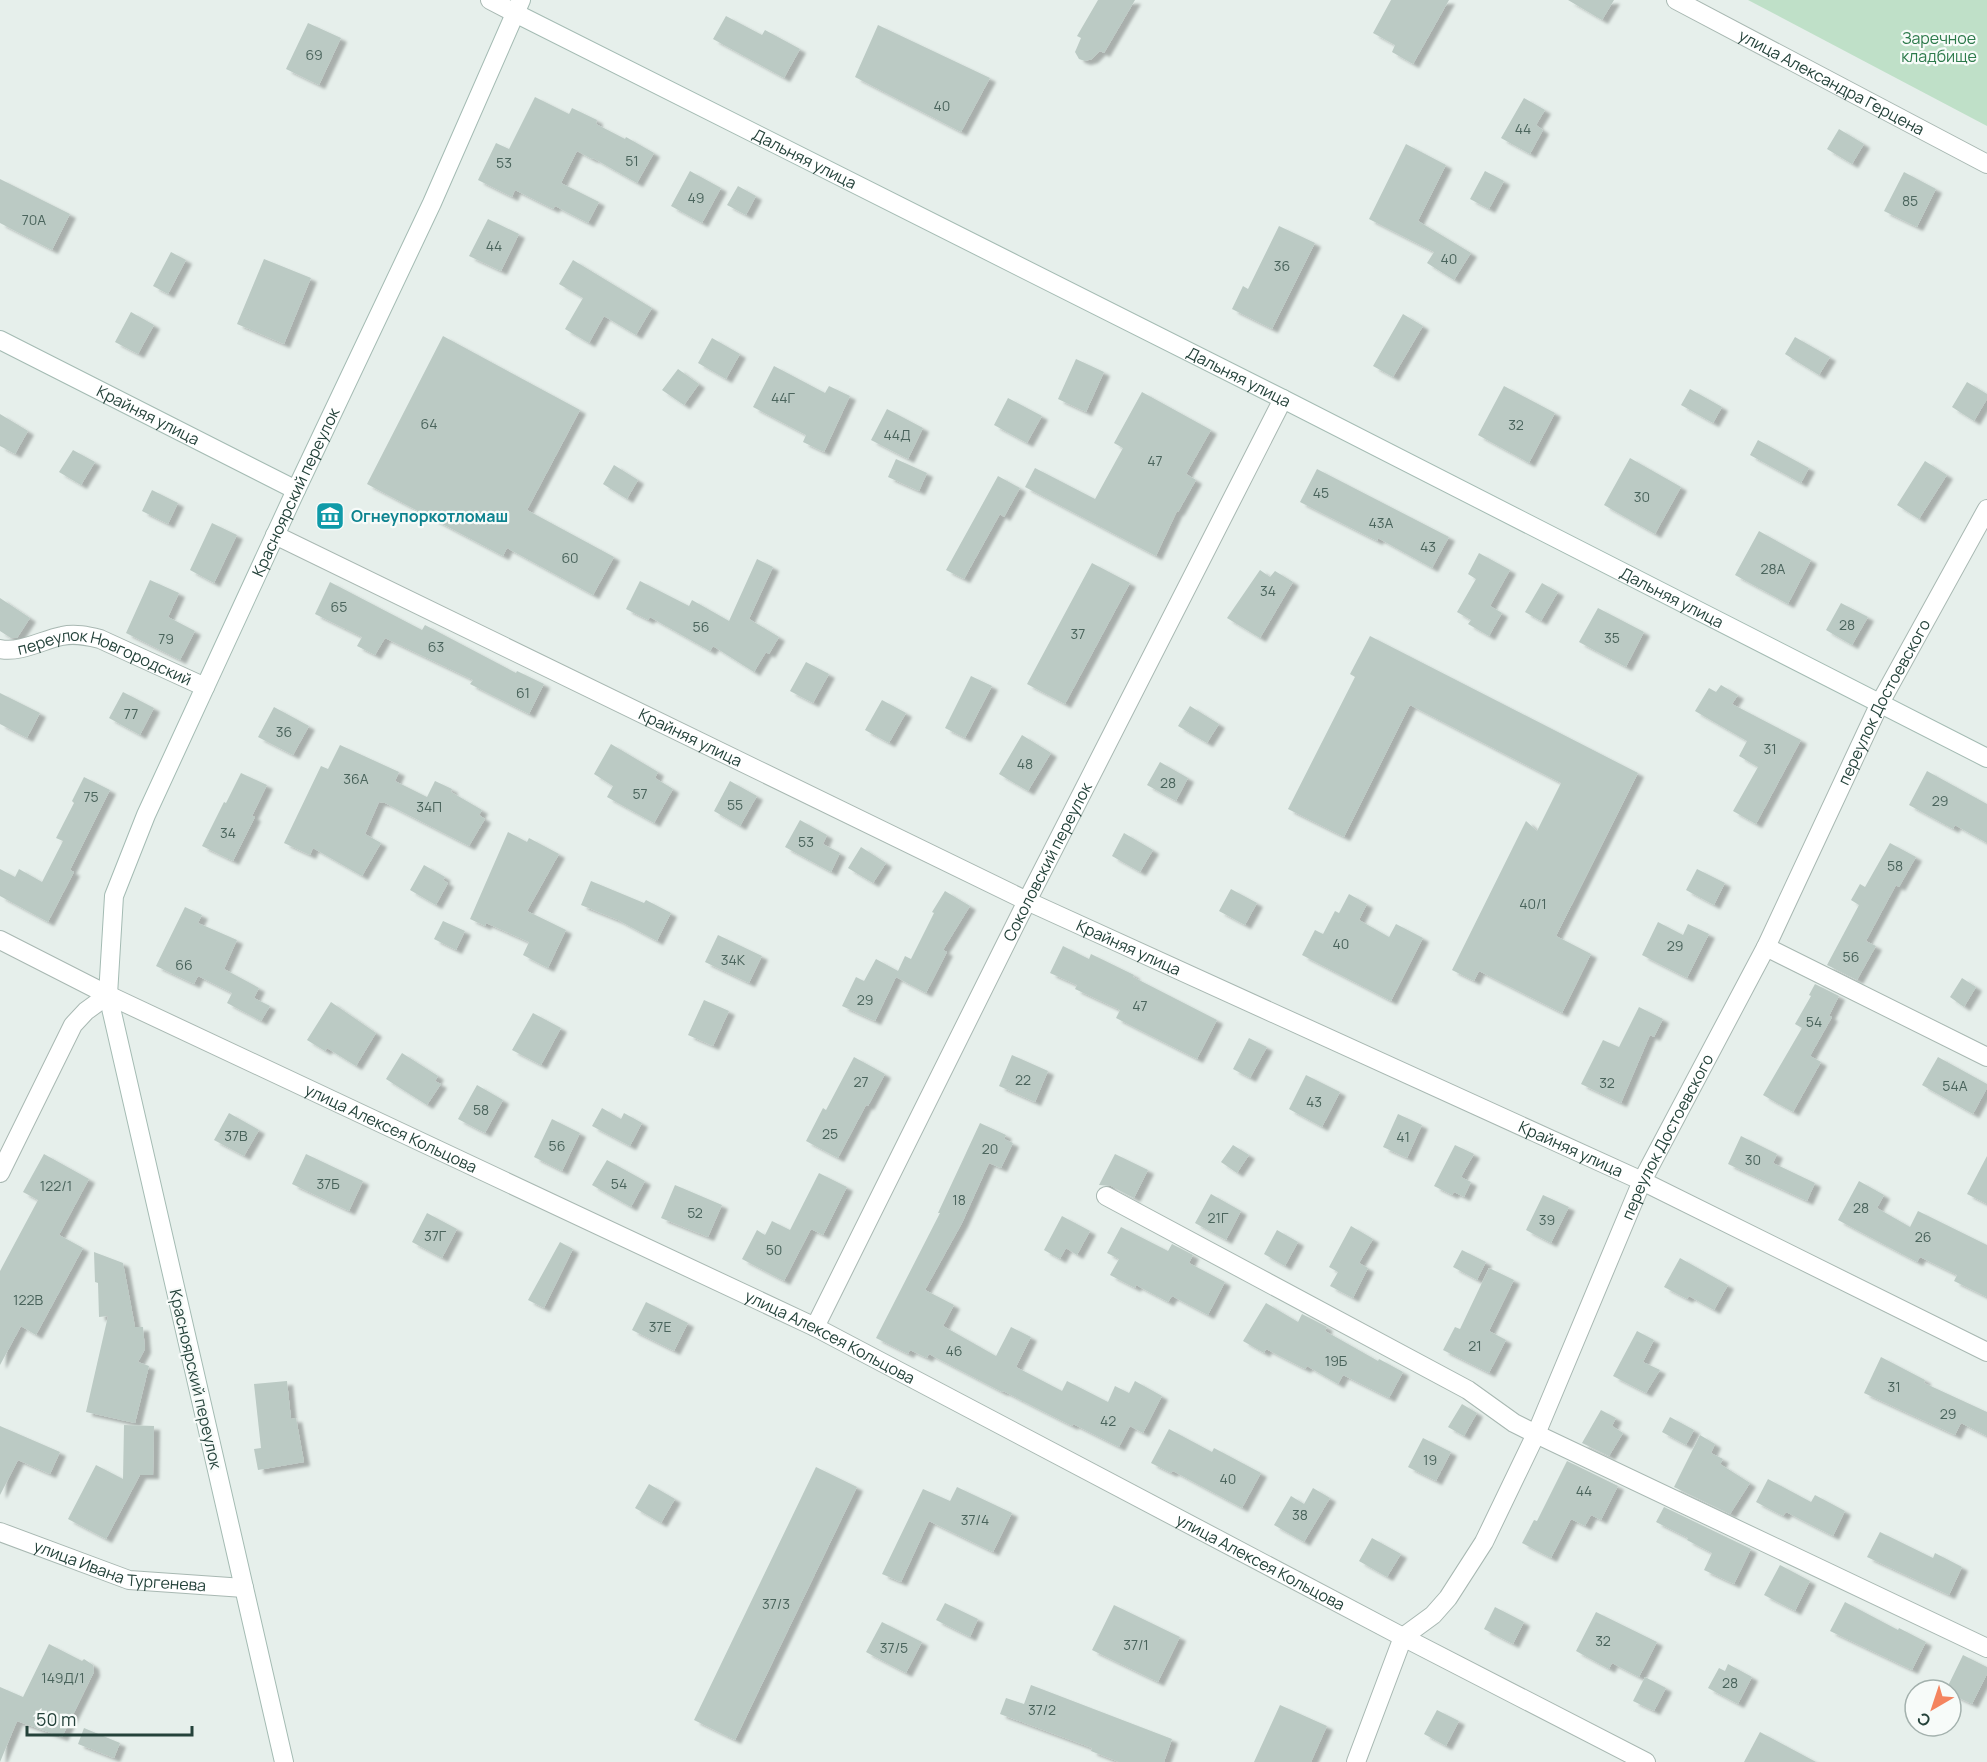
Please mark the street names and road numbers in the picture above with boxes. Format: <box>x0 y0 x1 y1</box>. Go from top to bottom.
street label: улица Александра Герцена <box>1735 24 1928 140</box>
street label: Дальняя улица <box>749 123 860 194</box>
street label: Дальняя улица <box>1183 341 1295 412</box>
street label: Крайняя улица <box>93 380 203 450</box>
street label: Красноярский переулок <box>247 403 345 580</box>
street label: Дальняя улица <box>1616 562 1728 633</box>
street label: переулок Достоевского <box>1832 615 1935 788</box>
street label: переулок Новгородский <box>15 624 195 690</box>
street label: Крайняя улица <box>635 703 746 772</box>
street label: Соколовский переулок <box>998 778 1097 945</box>
street label: Крайняя улица <box>1073 914 1184 981</box>
street label: переулок Достоевского <box>1616 1050 1718 1223</box>
street label: улица Алексея Кольцова <box>301 1078 481 1178</box>
street label: Крайняя улица <box>1515 1115 1627 1182</box>
street label: улица Алексея Кольцова <box>741 1285 919 1389</box>
street label: Красноярский переулок <box>165 1287 228 1472</box>
street label: улица Алексея Кольцова <box>1172 1508 1349 1615</box>
street label: улица Ивана Тургенева <box>31 1535 207 1596</box>

